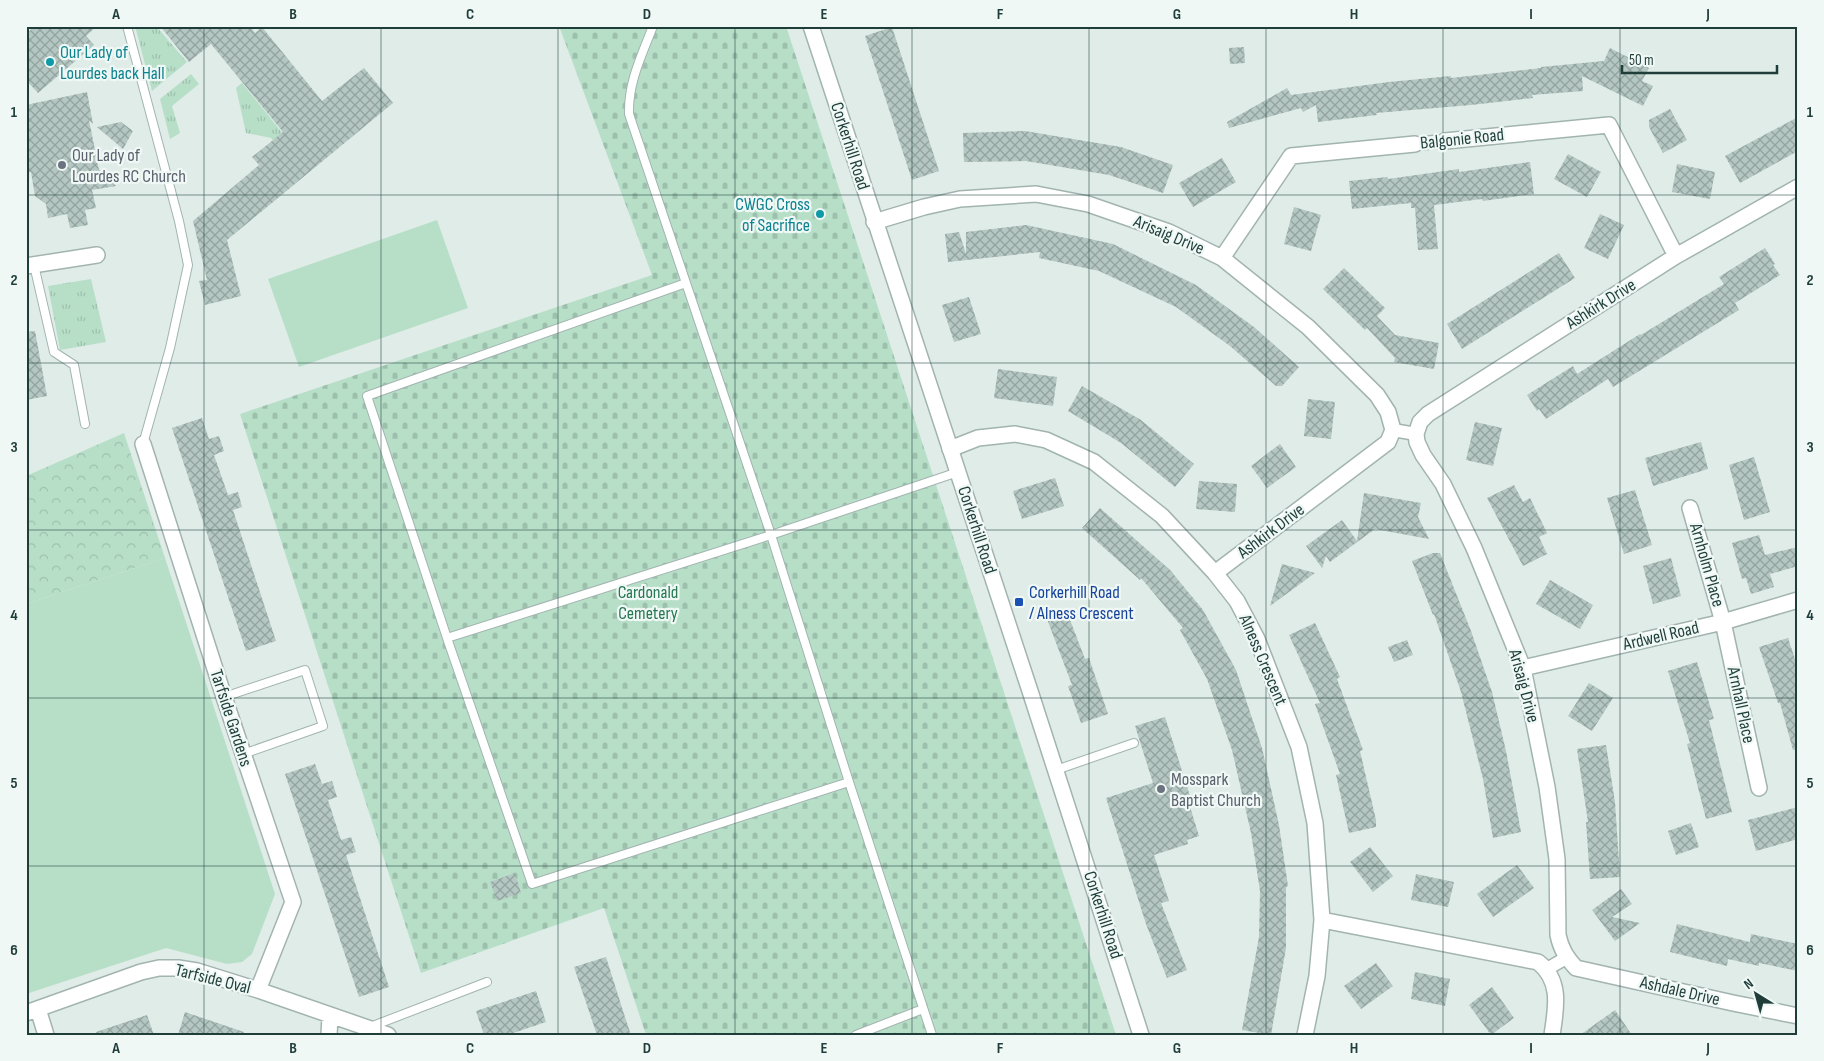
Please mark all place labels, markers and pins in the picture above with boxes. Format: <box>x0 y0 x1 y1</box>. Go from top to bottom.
place label: Our Lady of Lourdes back Hall <box>60 42 165 84</box>
marker: Our Lady of Lourdes back Hall <box>44 56 56 68</box>
place label: Our Lady of Lourdes RC Church <box>72 145 186 187</box>
marker: Our Lady of Lourdes RC Church <box>56 159 68 171</box>
place label: CWGC Cross of Sacrifice <box>735 194 810 236</box>
marker: CWGC Cross of Sacrifice <box>814 208 826 220</box>
place label: Corkerhill Road / Alness Crescent <box>1029 582 1134 624</box>
marker: Corkerhill Road / Alness Crescent <box>1013 596 1025 608</box>
place label: Mosspark Baptist Church <box>1171 769 1261 811</box>
marker: Mosspark Baptist Church <box>1155 783 1167 795</box>

